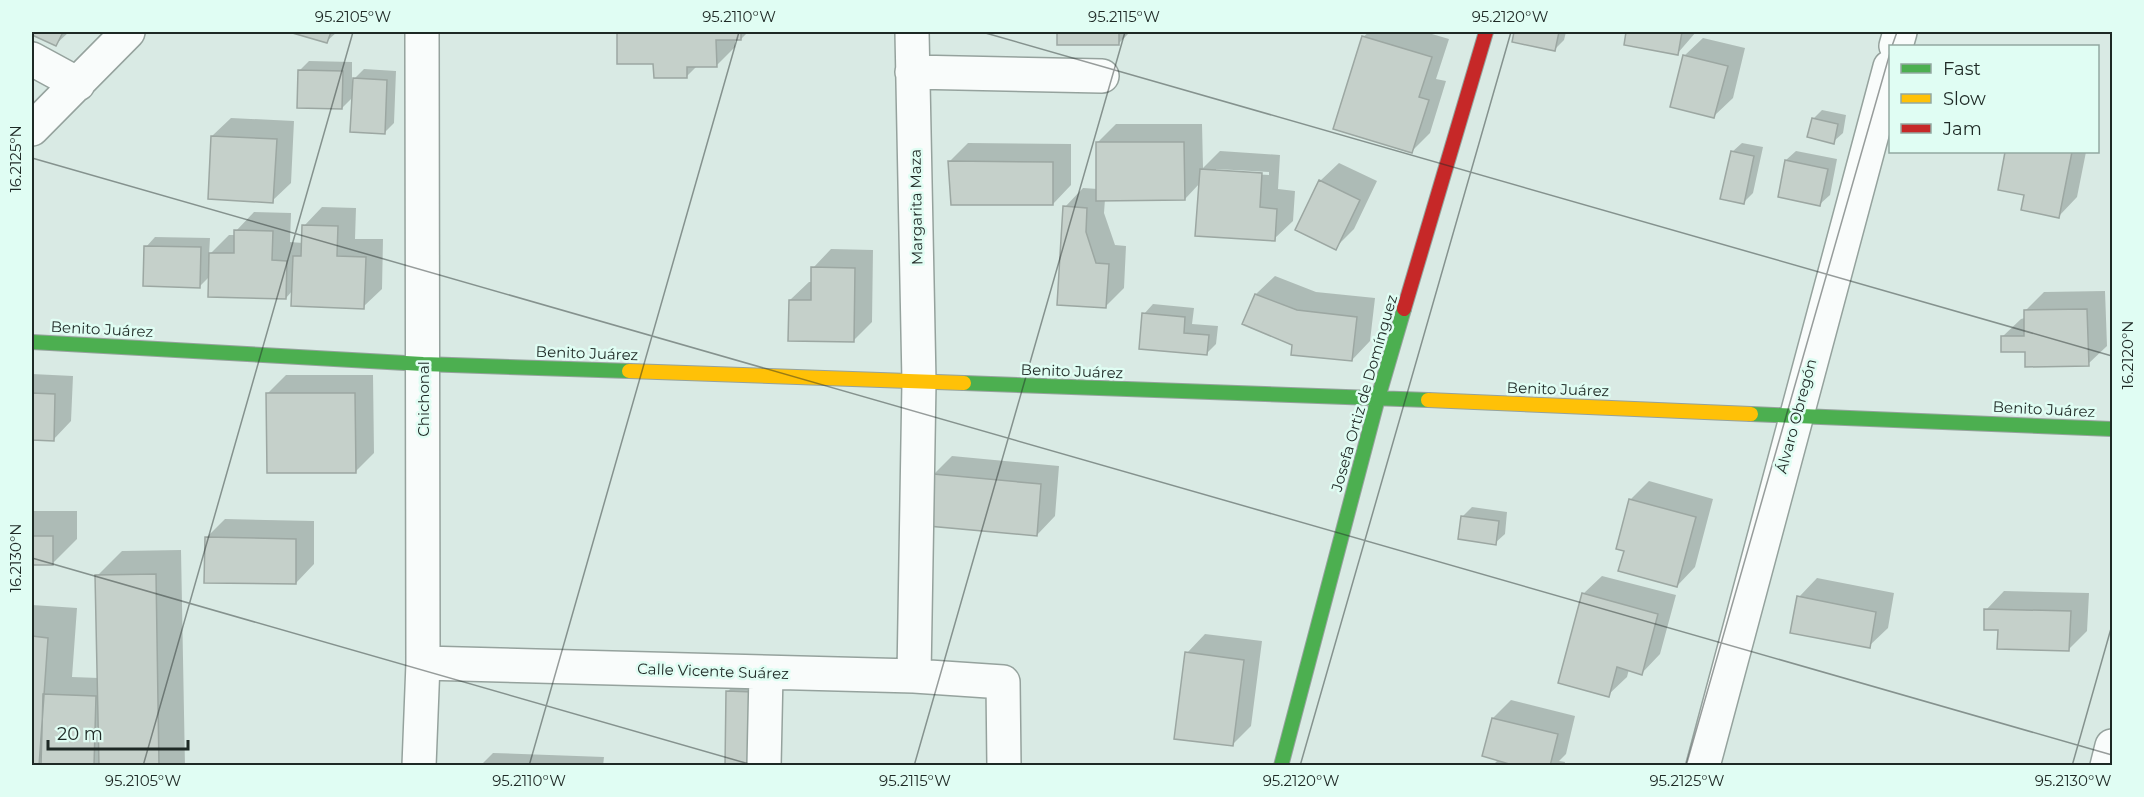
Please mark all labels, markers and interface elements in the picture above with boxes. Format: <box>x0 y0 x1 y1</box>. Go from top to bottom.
text: 95.2105°W <box>315 7 392 26</box>
text: 95.2110°W <box>702 7 776 26</box>
text: 95.2115°W <box>1088 7 1160 26</box>
text: 95.2120°W <box>1472 7 1549 26</box>
legend <box>1889 45 2099 153</box>
text: Fast <box>1943 58 1981 80</box>
text: Slow <box>1943 88 1986 110</box>
text: Jam <box>1942 118 1982 140</box>
text: 16.2125°N <box>6 125 25 193</box>
street label: Margarita Maza <box>905 149 927 265</box>
street label: Josefa Ortiz de Domínguez <box>1327 292 1401 494</box>
street label: Benito Juárez <box>50 317 154 341</box>
text: 16.2120°N <box>2118 321 2137 389</box>
street label: Benito Juárez <box>535 342 639 364</box>
street label: Álvaro Obregón <box>1772 356 1820 476</box>
street label: Benito Juárez <box>1020 360 1124 382</box>
street label: Chichonal <box>414 361 433 437</box>
street label: Benito Juárez <box>1506 378 1610 400</box>
street label: Benito Juárez <box>1992 397 2096 421</box>
text: 16.2130°N <box>6 524 25 592</box>
street label: Calle Vicente Suárez <box>637 659 789 683</box>
scale bar <box>48 713 188 751</box>
text: 20 m <box>57 723 103 745</box>
text: 95.2105°W <box>105 771 182 790</box>
text: 95.2110°W <box>492 771 566 790</box>
text: 95.2115°W <box>879 771 951 790</box>
text: 95.2120°W <box>1263 771 1340 790</box>
text: 95.2125°W <box>1649 771 1725 790</box>
text: 95.2130°W <box>2035 771 2112 790</box>

